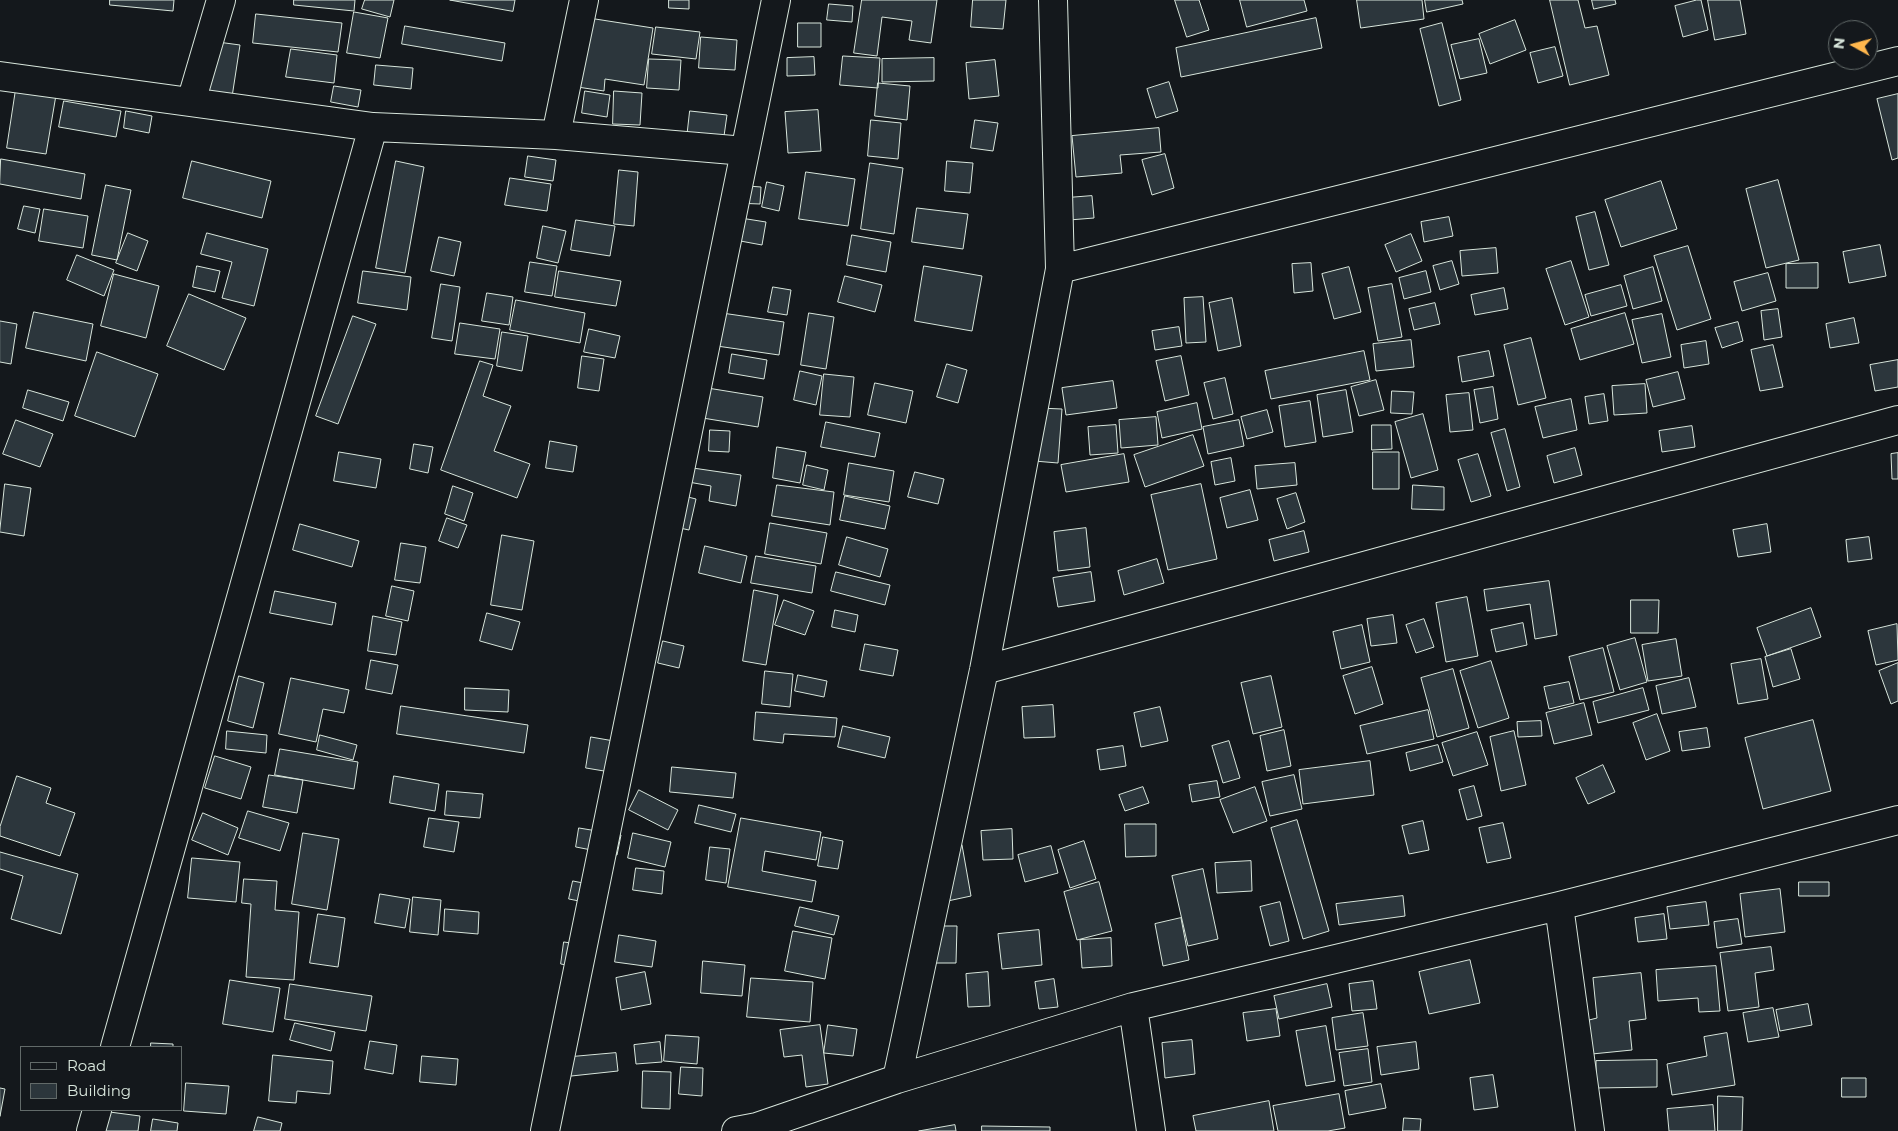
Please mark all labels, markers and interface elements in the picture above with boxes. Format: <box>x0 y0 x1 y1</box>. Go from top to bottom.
north arrow <box>1828 20 1878 70</box>
text: N <box>1829 37 1849 50</box>
legend <box>20 1046 182 1111</box>
text: Road <box>67 1056 106 1075</box>
text: Building <box>67 1081 131 1100</box>

